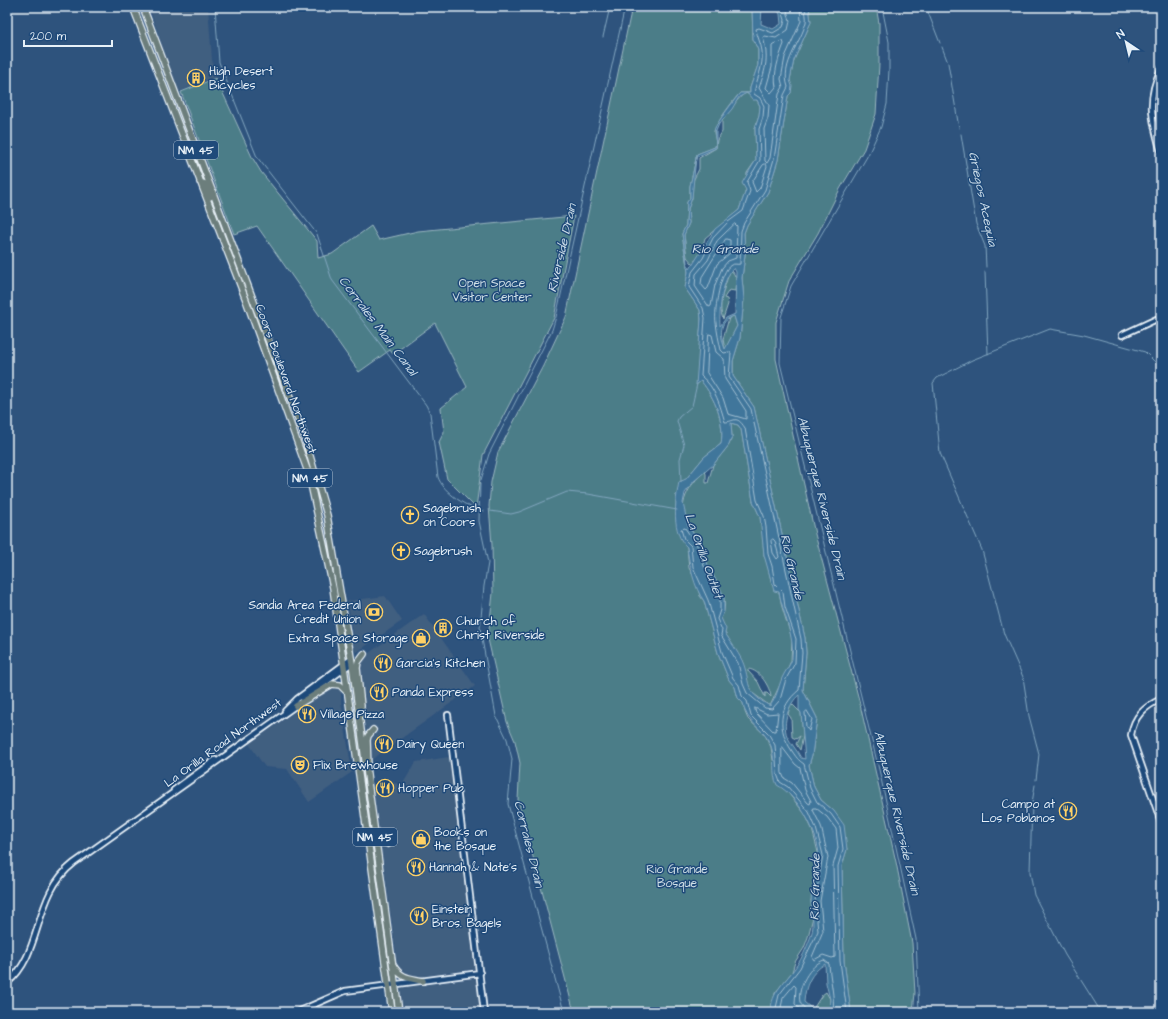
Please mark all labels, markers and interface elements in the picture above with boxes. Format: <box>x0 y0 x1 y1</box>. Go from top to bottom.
scale bar <box>24 22 112 48</box>
north arrow <box>1106 22 1146 62</box>
text: N <box>1113 26 1128 42</box>
text: 200 m <box>30 28 67 45</box>
place label: High Desert Bicycles <box>209 63 273 95</box>
building icon: High Desert Bicycles <box>186 68 206 88</box>
road number: NM 45 <box>174 141 218 159</box>
water label: Griegos Acequia <box>963 150 1002 250</box>
water label: Riverside Drain <box>543 201 581 294</box>
water label: Rio Grande <box>692 240 759 258</box>
water label: Corrales Main Canal <box>335 273 423 381</box>
park label: Open Space Visitor Center <box>452 275 532 306</box>
street label: Coors Boulevard Northwest <box>251 302 321 456</box>
water label: Albuquerque Riverside Drain <box>793 415 851 583</box>
road number: NM 45 <box>288 469 332 487</box>
place label: Sagebrush on Coors <box>423 500 481 531</box>
church icon: Sagebrush on Coors <box>400 505 420 525</box>
water label: La Orilla Outlet <box>680 511 728 603</box>
water label: Rio Grande <box>776 532 808 602</box>
church icon: Sagebrush <box>391 541 411 561</box>
place label: Sagebrush <box>414 543 472 561</box>
place label: Sandia Area Federal Credit Union <box>249 597 361 628</box>
bank icon: Sandia Area Federal Credit Union <box>364 602 384 622</box>
place label: Church of Christ Riverside <box>456 613 545 644</box>
building icon: Church of Christ Riverside <box>433 618 453 638</box>
shop icon: Extra Space Storage <box>411 628 431 648</box>
place label: Extra Space Storage <box>289 630 408 648</box>
restaurant icon: Garcia's Kitchen <box>373 653 393 673</box>
place label: Garcia's Kitchen <box>396 655 485 672</box>
restaurant icon: Panda Express <box>369 682 389 702</box>
place label: Panda Express <box>392 684 473 701</box>
street label: La Orilla Road Northwest <box>161 694 285 791</box>
restaurant icon: Village Pizza <box>297 704 317 724</box>
place label: Village Pizza <box>320 706 384 724</box>
water label: Albuquerque Riverside Drain <box>869 729 925 898</box>
restaurant icon: Dairy Queen <box>374 734 394 754</box>
place label: Dairy Queen <box>397 736 464 754</box>
theatre icon: Flix Brewhouse <box>290 755 310 775</box>
place label: Flix Brewhouse <box>313 757 399 774</box>
restaurant icon: Hopper Pub <box>375 778 395 798</box>
place label: Hopper Pub <box>398 780 464 797</box>
place label: Campo at Los Poblanos <box>981 796 1055 827</box>
water label: Corrales Drain <box>510 799 549 891</box>
restaurant icon: Campo at Los Poblanos <box>1058 801 1078 821</box>
place label: Books on the Bosque <box>434 824 497 855</box>
road number: NM 45 <box>353 828 397 846</box>
shop icon: Books on the Bosque <box>411 829 431 849</box>
water label: Rio Grande <box>805 853 825 921</box>
restaurant icon: Hannah & Nate's <box>406 857 426 877</box>
place label: Hannah & Nate's <box>429 859 517 876</box>
park label: Rio Grande Bosque <box>646 861 708 892</box>
place label: Einstein Bros. Bagels <box>432 901 502 933</box>
restaurant icon: Einstein Bros. Bagels <box>409 906 429 926</box>

